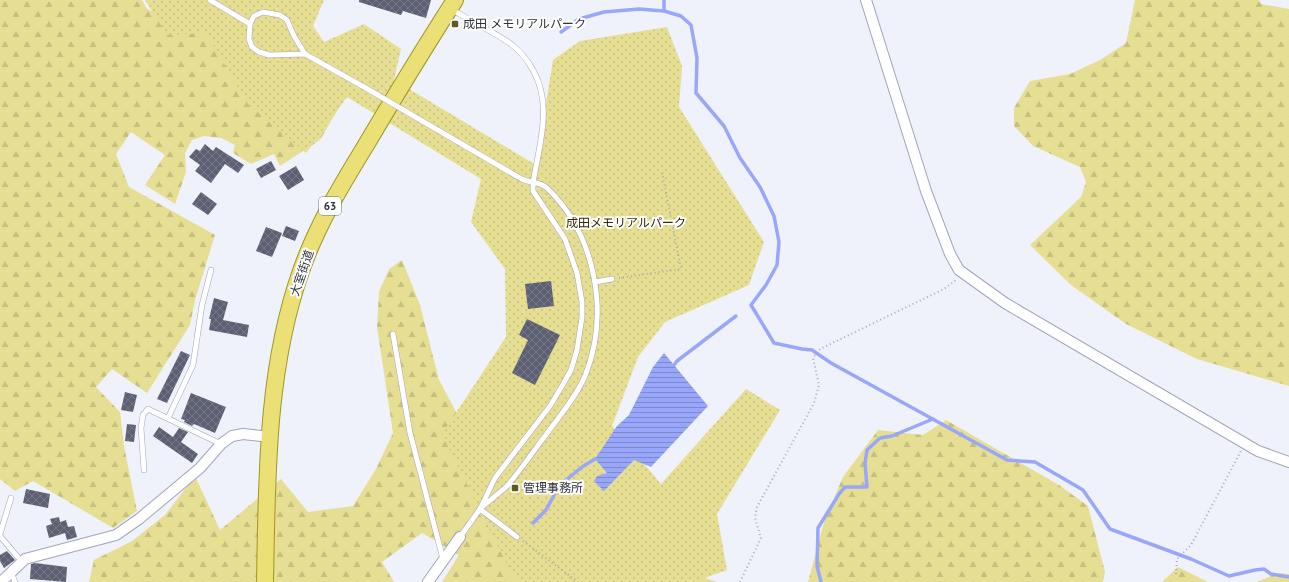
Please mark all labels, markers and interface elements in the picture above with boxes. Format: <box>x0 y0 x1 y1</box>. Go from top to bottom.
place label: 成田 メモリアルパーク <box>463 16 586 31</box>
marker: 成田 メモリアルパーク <box>450 19 460 29</box>
road number: 63 <box>319 197 341 215</box>
park label: 成田メモリアルパーク <box>566 215 686 230</box>
street label: 大室街道 <box>287 248 316 298</box>
place label: 管理事務所 <box>523 480 583 495</box>
marker: 管理事務所 <box>510 483 520 493</box>

